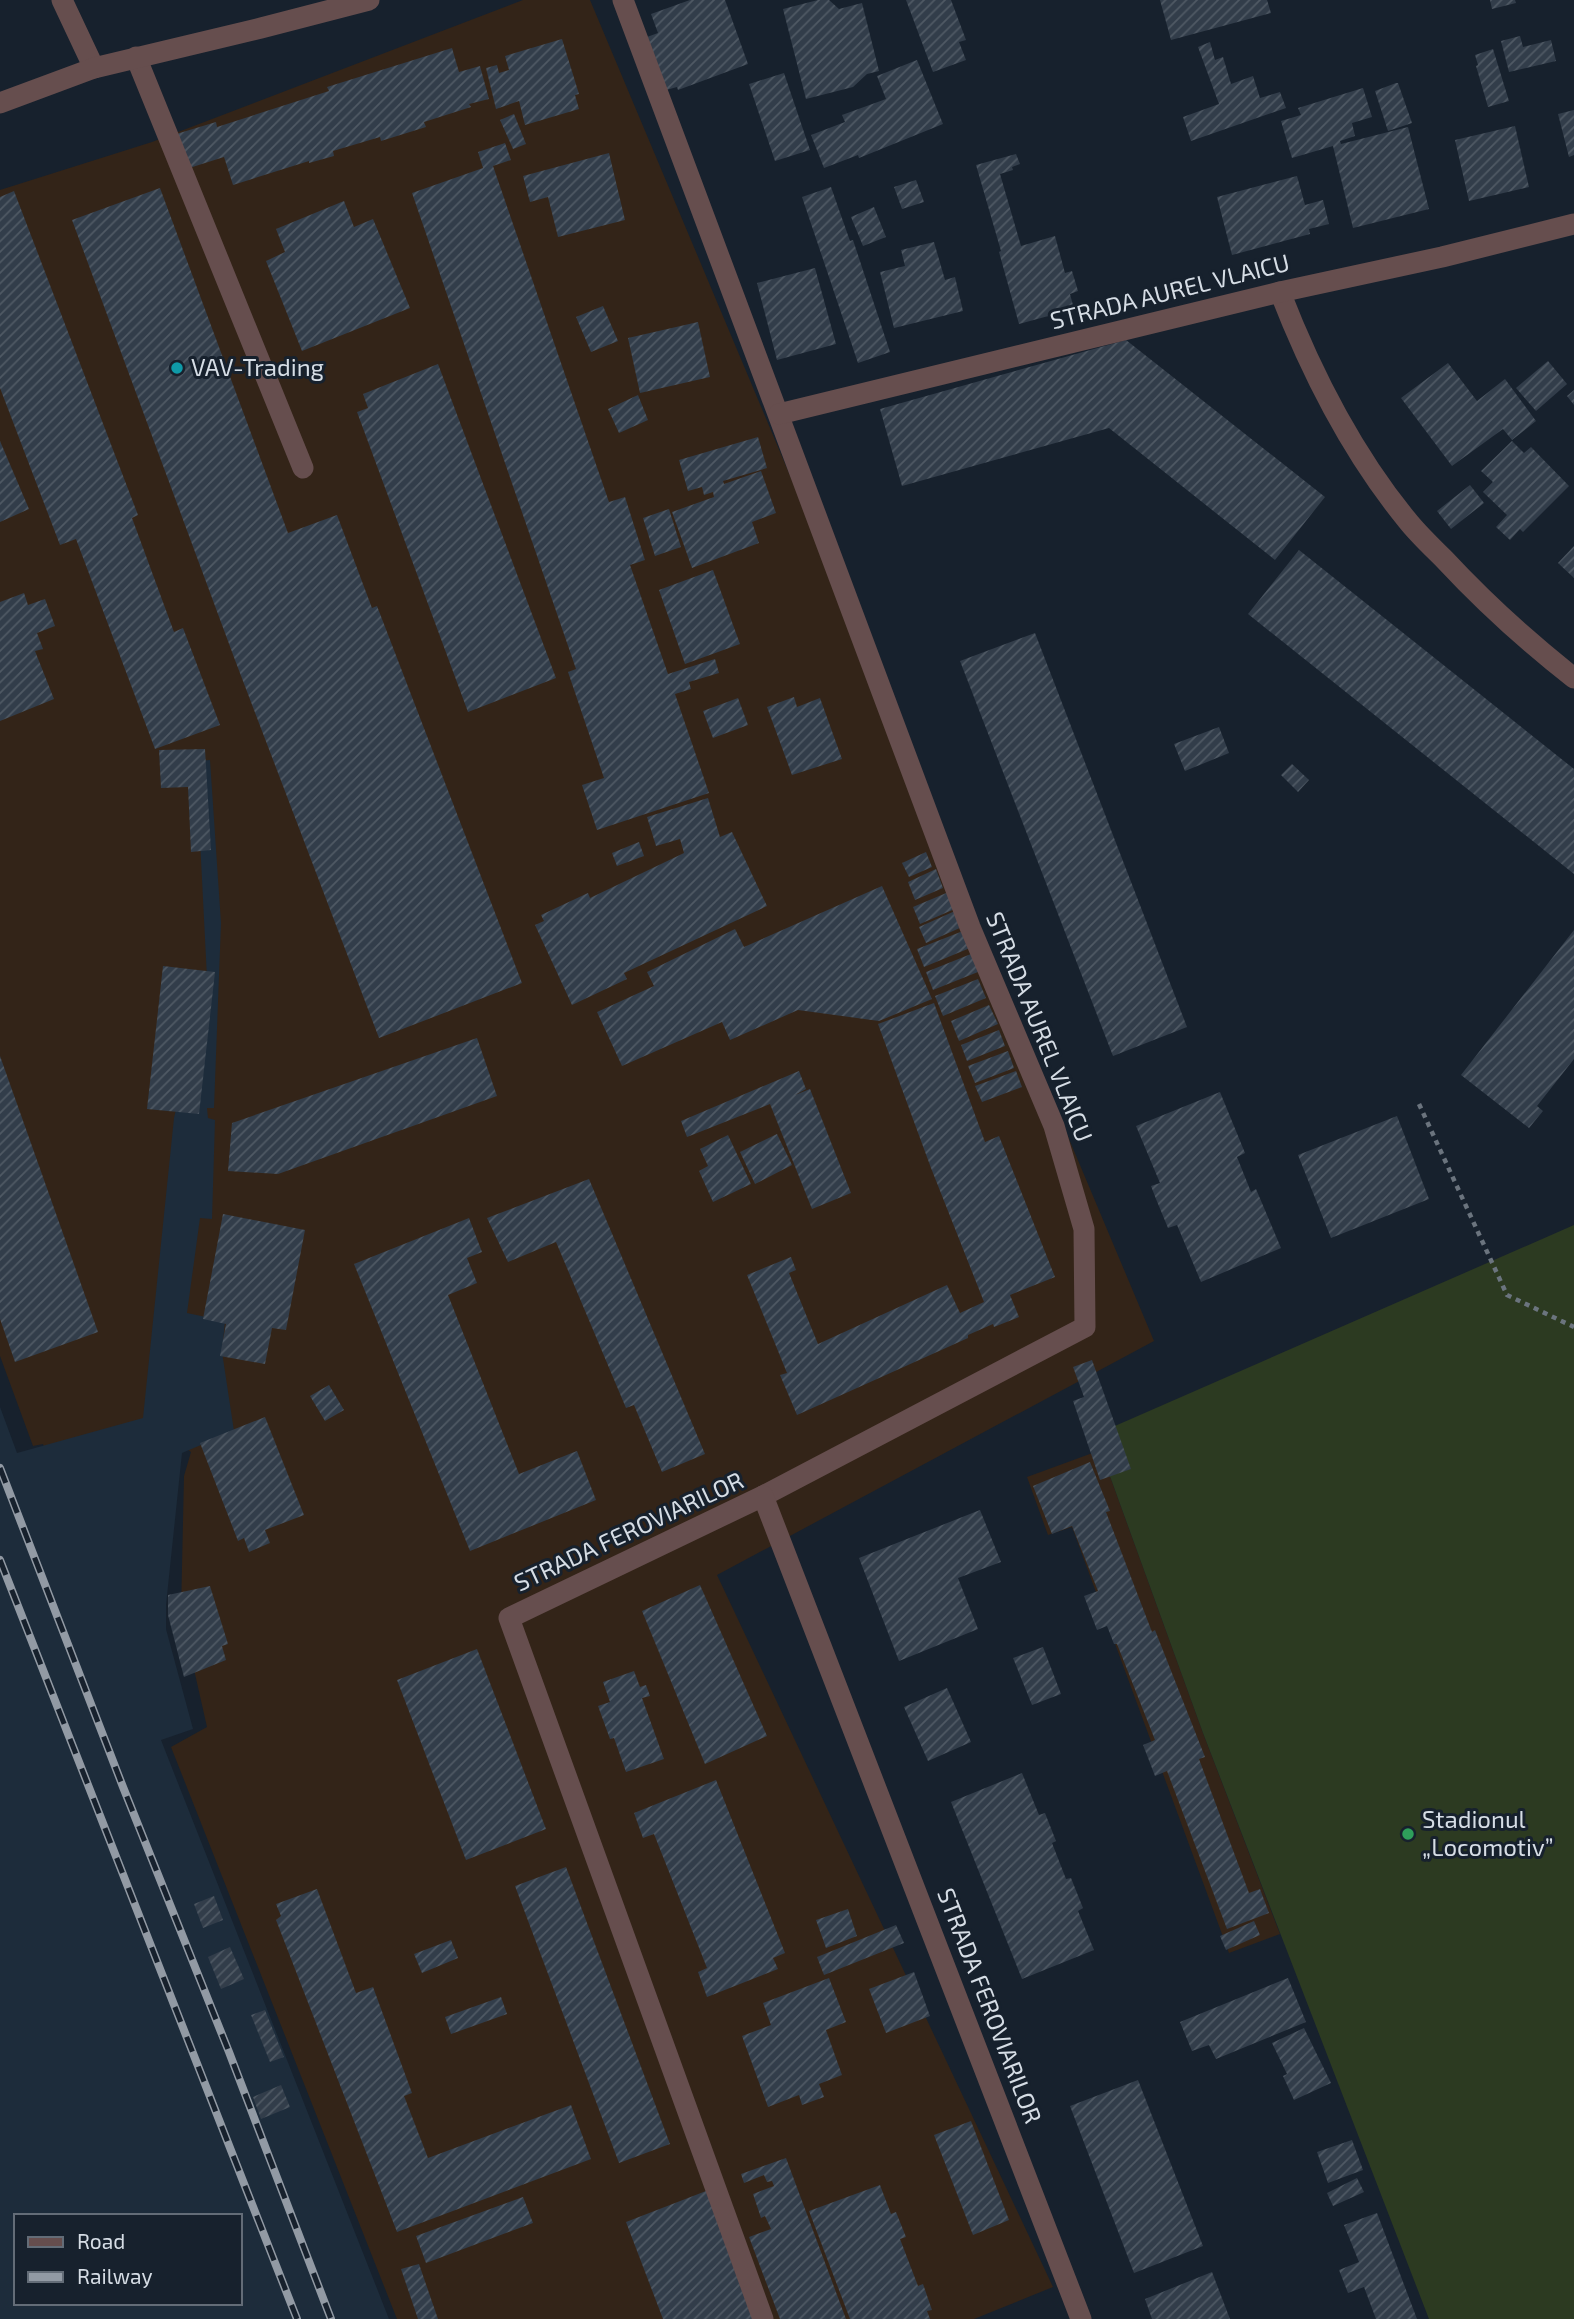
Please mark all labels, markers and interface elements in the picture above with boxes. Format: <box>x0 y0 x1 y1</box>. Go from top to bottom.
street label: STRADA AUREL VLAICU <box>1047 247 1292 334</box>
place label: VAV-Trading <box>191 352 324 381</box>
marker: VAV-Trading <box>169 360 185 376</box>
street label: STRADA AUREL VLAICU <box>981 907 1100 1146</box>
street label: STRADA FEROVIARILOR <box>509 1465 748 1597</box>
place label: Stadionul „Locomotiv” <box>1422 1804 1554 1861</box>
marker: Stadionul „Locomotiv” <box>1400 1826 1416 1842</box>
street label: STRADA FEROVIARILOR <box>932 1884 1049 2127</box>
legend <box>14 2214 242 2305</box>
text: Road <box>77 2228 125 2253</box>
text: Railway <box>77 2263 153 2288</box>

